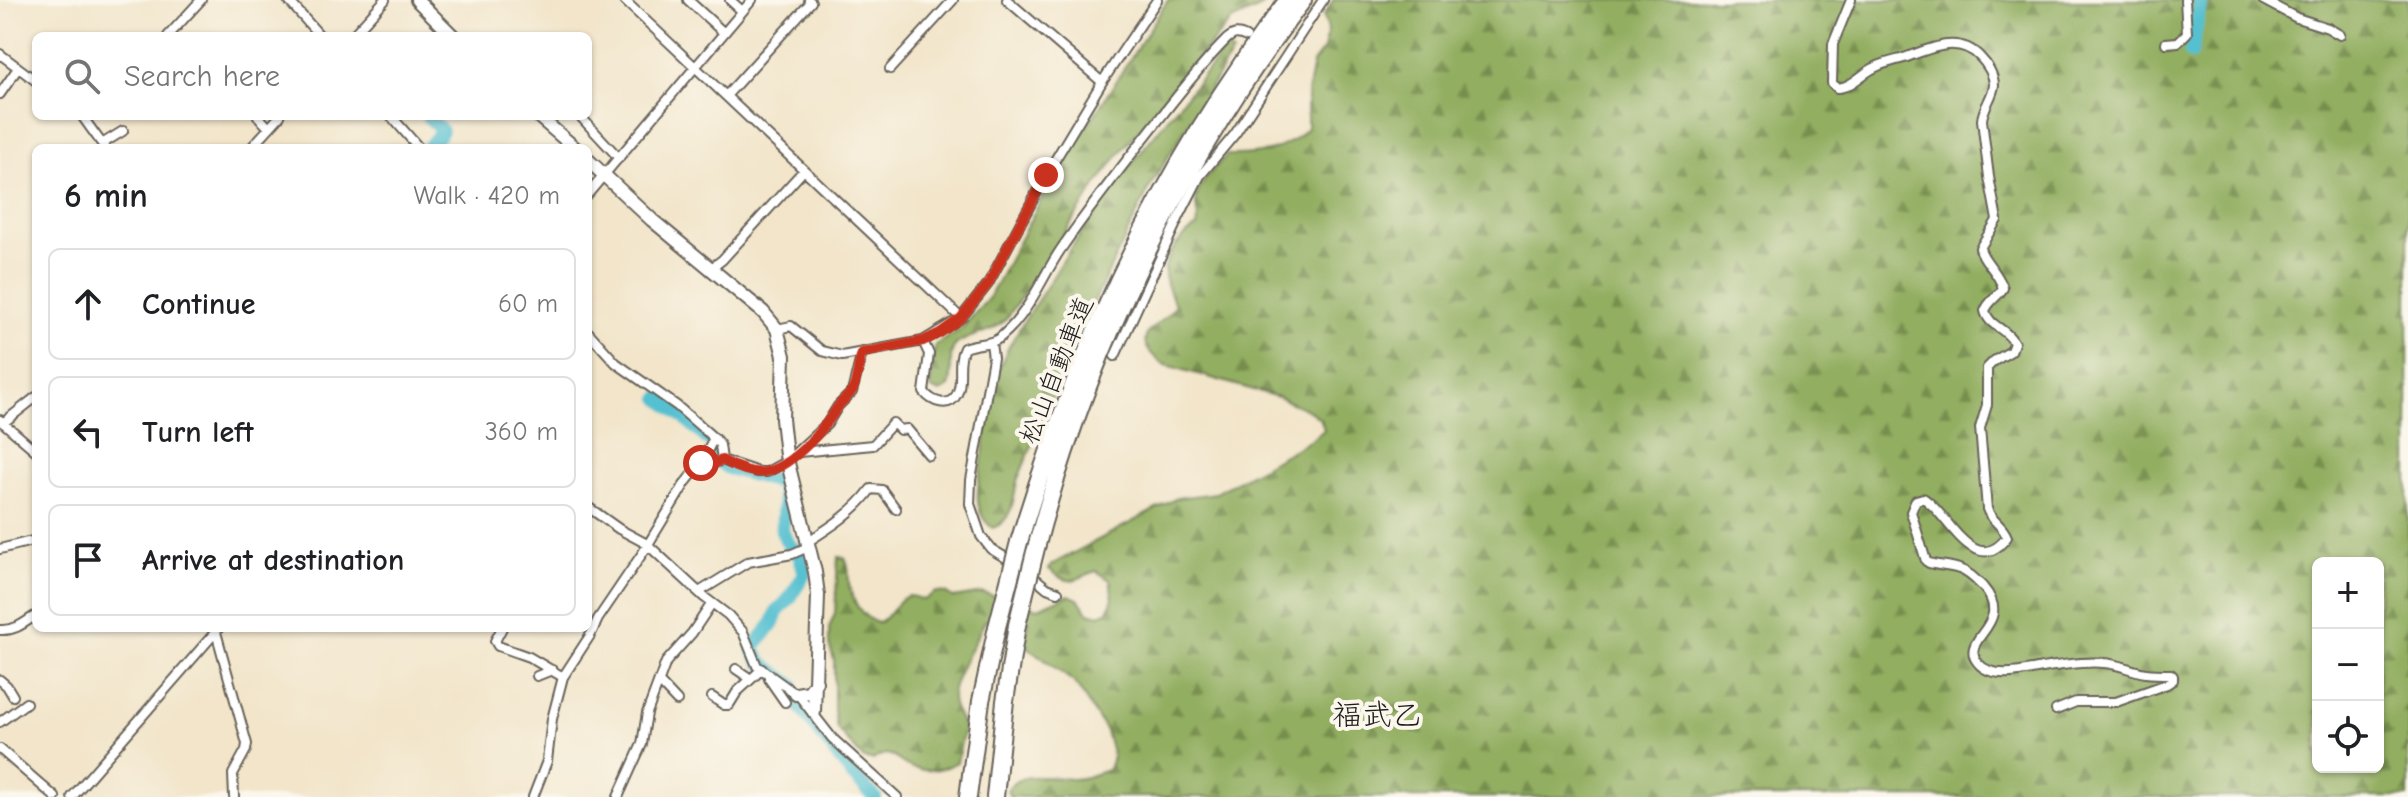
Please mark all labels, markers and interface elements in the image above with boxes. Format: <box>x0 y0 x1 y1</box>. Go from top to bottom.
search box <box>32 32 592 120</box>
icon: search <box>60 54 104 98</box>
text: Search here <box>124 59 280 94</box>
route end <box>1028 157 1064 193</box>
text: 6 min <box>64 176 148 216</box>
text: Walk · 420 m <box>413 181 560 211</box>
icon: ahead <box>66 282 110 326</box>
text: Continue <box>142 287 256 322</box>
text: 60 m <box>498 289 558 319</box>
street label: 松山自動車道 <box>1014 292 1100 448</box>
icon: left <box>66 410 110 454</box>
text: Turn left <box>142 415 254 450</box>
text: 360 m <box>485 417 558 447</box>
route start <box>683 445 719 481</box>
icon: arrive <box>66 538 110 582</box>
text: Arrive at destination <box>142 543 404 578</box>
map controls <box>2312 557 2384 773</box>
button: + <box>2312 557 2384 629</box>
button: − <box>2312 629 2384 701</box>
district label: 福武乙 <box>1332 698 1422 733</box>
button: locate <box>2312 701 2384 773</box>

